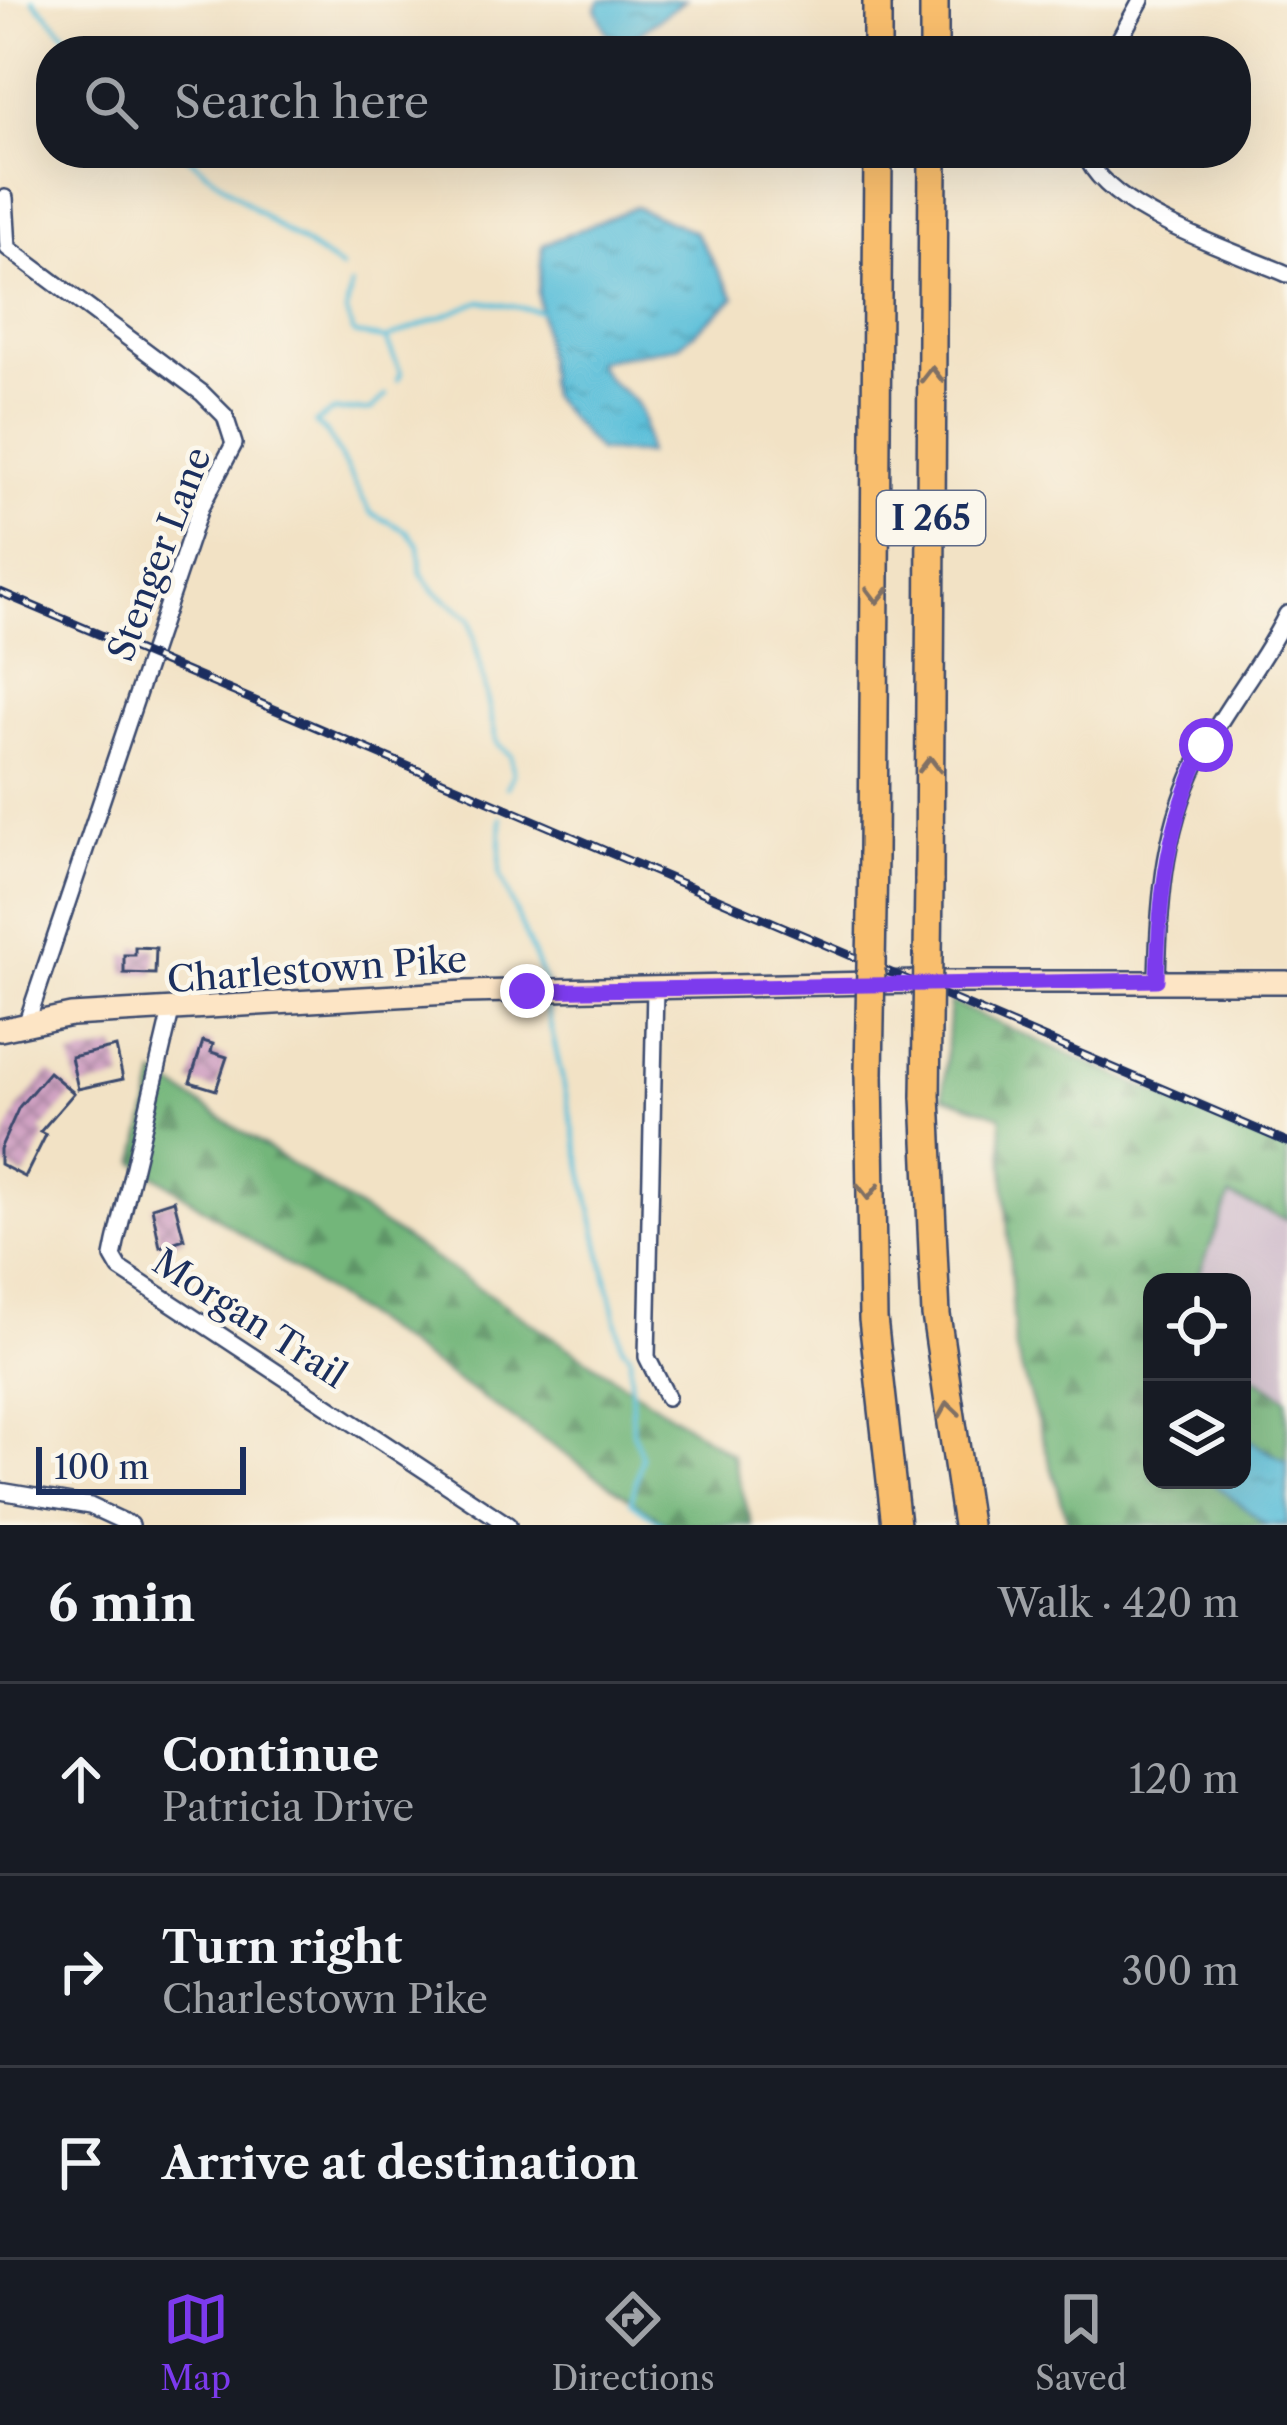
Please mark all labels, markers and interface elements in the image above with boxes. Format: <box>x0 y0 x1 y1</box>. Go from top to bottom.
search box <box>36 36 1251 168</box>
icon: search <box>78 69 144 135</box>
text: Search here <box>174 74 429 130</box>
one-way arrow <box>919 365 945 383</box>
street label: Stenger Lane <box>98 441 220 667</box>
road number: I 265 <box>877 491 985 545</box>
one-way arrow <box>864 586 890 605</box>
route start <box>1179 718 1233 772</box>
one-way arrow <box>917 755 943 773</box>
street label: Charlestown Pike <box>165 937 469 1001</box>
route end <box>500 964 554 1018</box>
one-way arrow <box>856 1182 882 1201</box>
street label: Morgan Trail <box>145 1239 355 1397</box>
map controls <box>1143 1273 1251 1489</box>
button: locate <box>1143 1273 1251 1381</box>
button: layers <box>1143 1381 1251 1489</box>
one-way arrow <box>936 1400 962 1419</box>
scale bar <box>36 1441 246 1494</box>
text: 100 m <box>54 1447 149 1488</box>
text: 6 min <box>48 1572 195 1634</box>
text: Walk · 420 m <box>998 1579 1239 1627</box>
text: Continue <box>162 1727 379 1783</box>
icon: ahead <box>48 1746 114 1812</box>
text: 120 m <box>1129 1755 1239 1803</box>
text: Patricia Drive <box>162 1783 414 1831</box>
text: Turn right <box>162 1919 402 1975</box>
icon: right <box>48 1938 114 2004</box>
text: 300 m <box>1121 1947 1239 1995</box>
text: Charlestown Pike <box>162 1975 488 2023</box>
icon: arrive <box>48 2130 114 2196</box>
text: Arrive at destination <box>162 2135 639 2191</box>
tab: Map <box>160 2286 231 2399</box>
tab: Directions <box>552 2286 715 2399</box>
tab: Saved <box>1035 2286 1127 2399</box>

